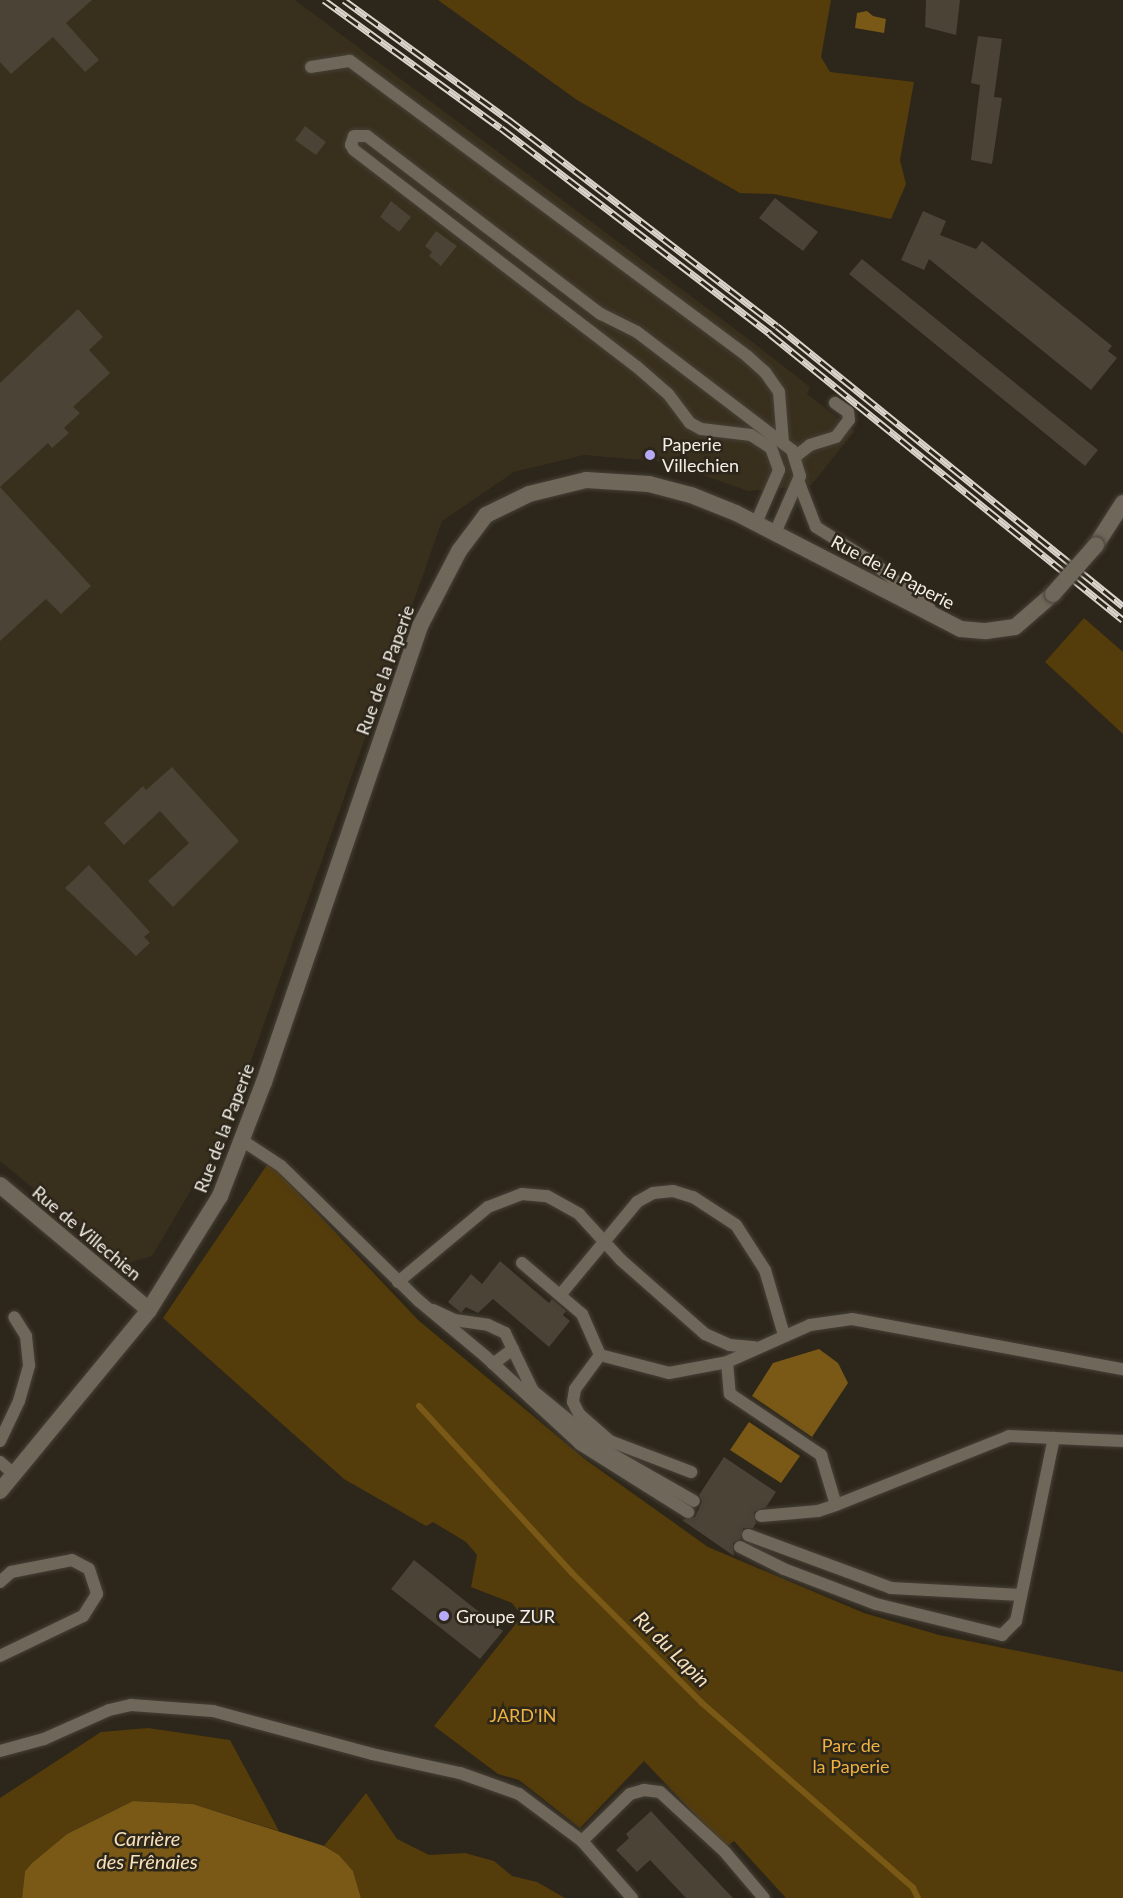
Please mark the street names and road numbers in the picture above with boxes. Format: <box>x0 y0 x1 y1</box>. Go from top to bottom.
street label: Rue de la Paperie <box>828 530 958 614</box>
street label: Rue de la Paperie <box>352 602 418 738</box>
street label: Rue de la Paperie <box>189 1060 259 1196</box>
street label: Rue de Villechien <box>28 1181 146 1285</box>

